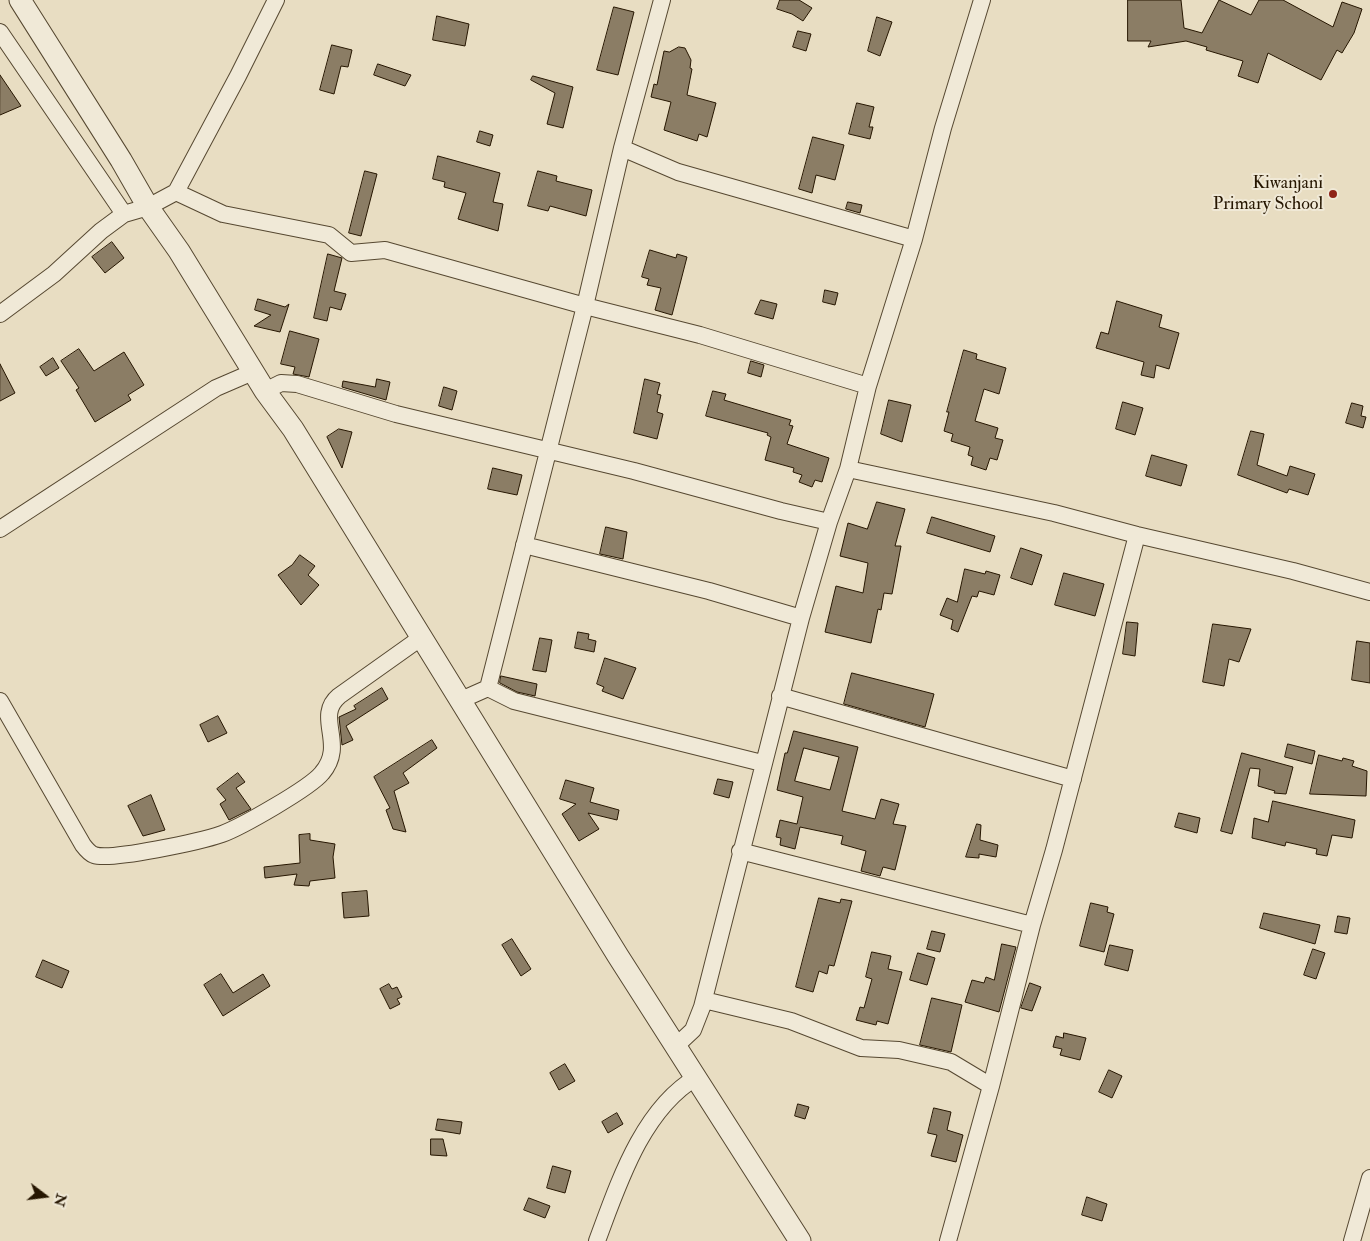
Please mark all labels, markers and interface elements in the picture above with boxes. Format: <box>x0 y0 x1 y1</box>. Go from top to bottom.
place label: Kiwanjani Primary School <box>1213 173 1323 215</box>
marker: Kiwanjani Primary School <box>1327 188 1339 200</box>
north arrow <box>20 1171 70 1221</box>
text: N <box>50 1192 70 1208</box>

